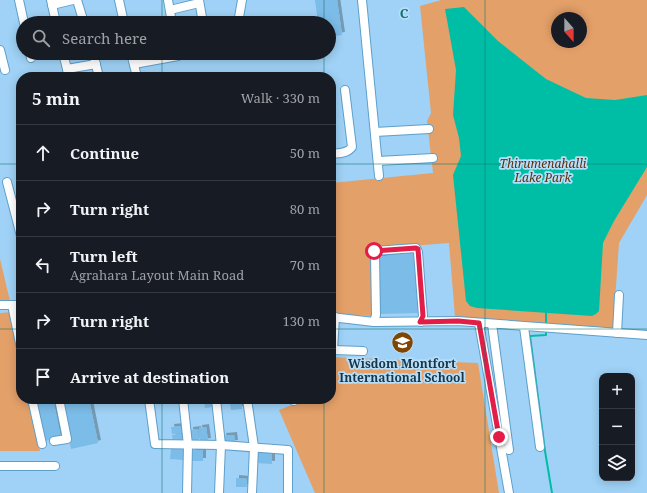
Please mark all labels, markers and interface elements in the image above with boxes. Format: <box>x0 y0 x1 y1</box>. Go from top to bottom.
text: C <box>400 4 409 22</box>
north arrow <box>551 12 587 48</box>
search box <box>16 16 336 60</box>
icon: search <box>30 27 52 49</box>
text: Search here <box>62 28 147 48</box>
text: 5 min <box>32 87 80 110</box>
text: Walk · 330 m <box>241 89 320 107</box>
icon: ahead <box>32 142 54 164</box>
text: Continue <box>70 143 139 163</box>
text: 50 m <box>290 144 320 162</box>
park label: Thirumenahalli Lake Park <box>500 155 587 186</box>
icon: right <box>32 198 54 220</box>
text: Turn right <box>70 199 149 219</box>
text: 80 m <box>290 200 320 218</box>
route start <box>365 242 383 260</box>
text: Turn left <box>70 246 138 266</box>
icon: left <box>32 254 54 276</box>
text: 70 m <box>290 256 320 274</box>
text: Agrahara Layout Main Road <box>70 266 244 284</box>
icon: right <box>32 310 54 332</box>
text: Turn right <box>70 311 149 331</box>
text: 130 m <box>283 312 320 330</box>
school or university icon: Wisdom Montfort International School <box>389 330 415 356</box>
place label: Wisdom Montfort International School <box>339 355 465 386</box>
icon: arrive <box>32 366 54 388</box>
text: Arrive at destination <box>70 367 229 387</box>
map controls <box>599 373 635 481</box>
button: + <box>599 373 635 409</box>
button: − <box>599 409 635 445</box>
route end <box>490 428 508 446</box>
button: layers <box>599 445 635 481</box>

